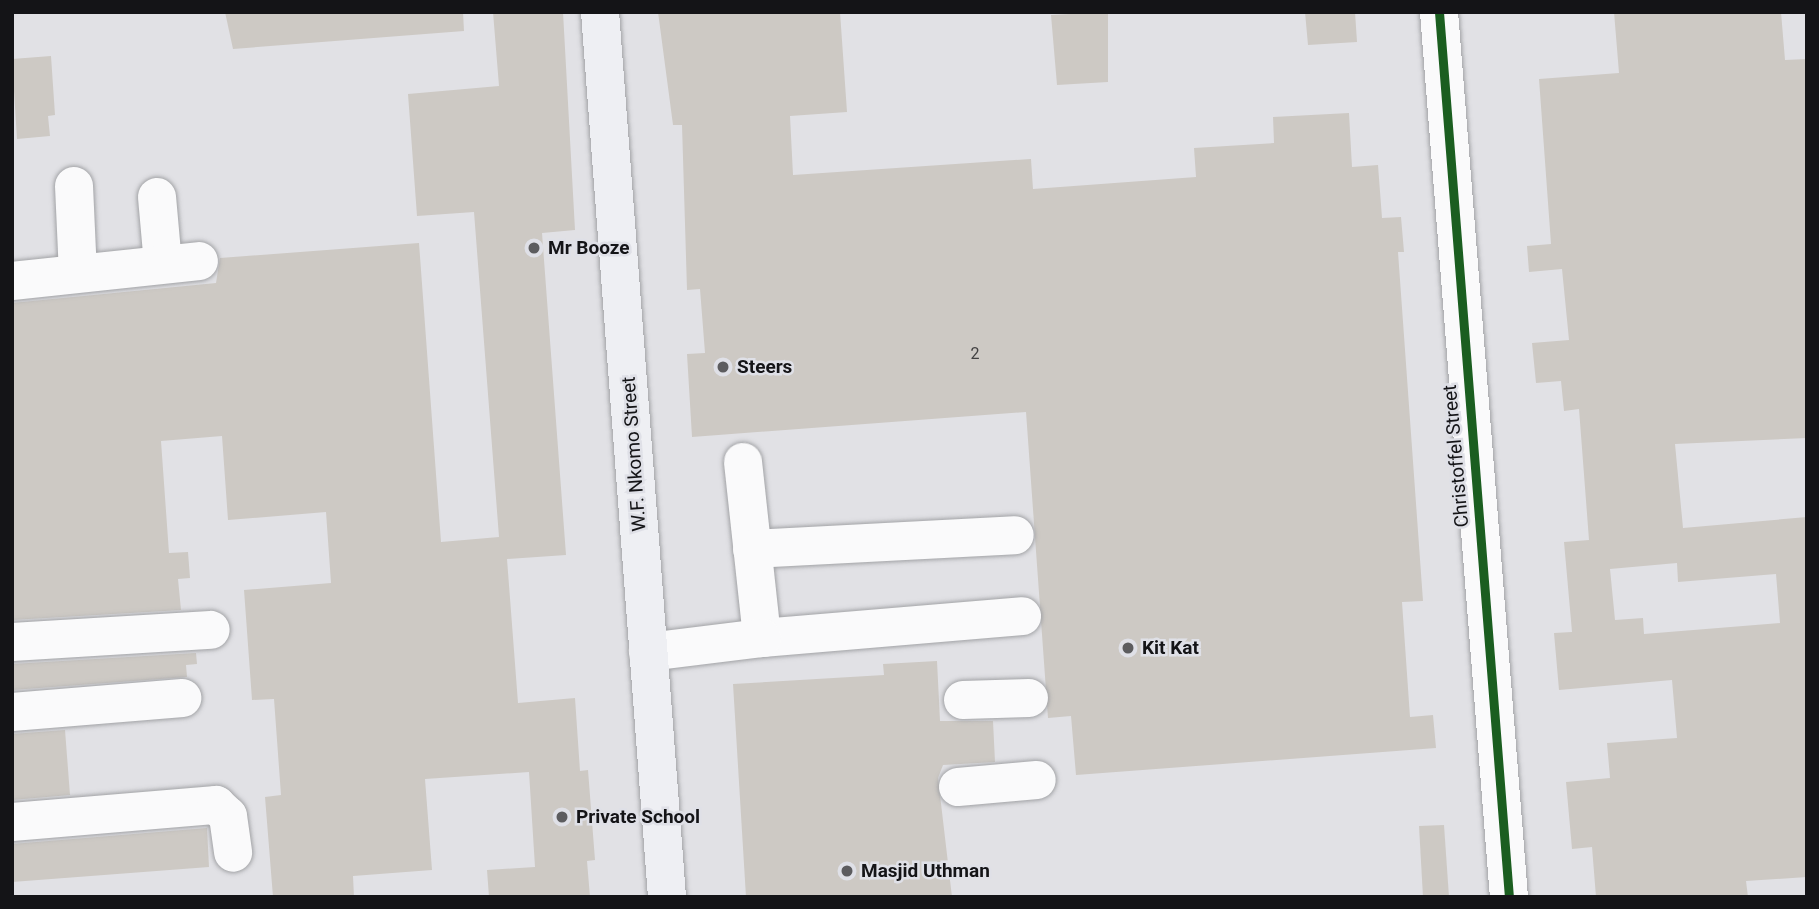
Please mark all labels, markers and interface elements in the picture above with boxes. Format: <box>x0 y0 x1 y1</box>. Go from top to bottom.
place label: Mr Booze <box>548 237 630 259</box>
marker: Mr Booze <box>526 240 542 256</box>
house number: 2 <box>971 344 979 364</box>
place label: Steers <box>737 356 792 378</box>
marker: Steers <box>715 359 731 375</box>
street label: W.F. Nkomo Street <box>617 376 651 532</box>
street label: Christoffel Street <box>1438 384 1474 528</box>
place label: Kit Kat <box>1142 637 1199 659</box>
marker: Kit Kat <box>1120 640 1136 656</box>
place label: Private School <box>576 806 700 828</box>
marker: Private School <box>554 809 570 825</box>
place label: Masjid Uthman <box>861 860 990 882</box>
marker: Masjid Uthman <box>839 863 855 879</box>

